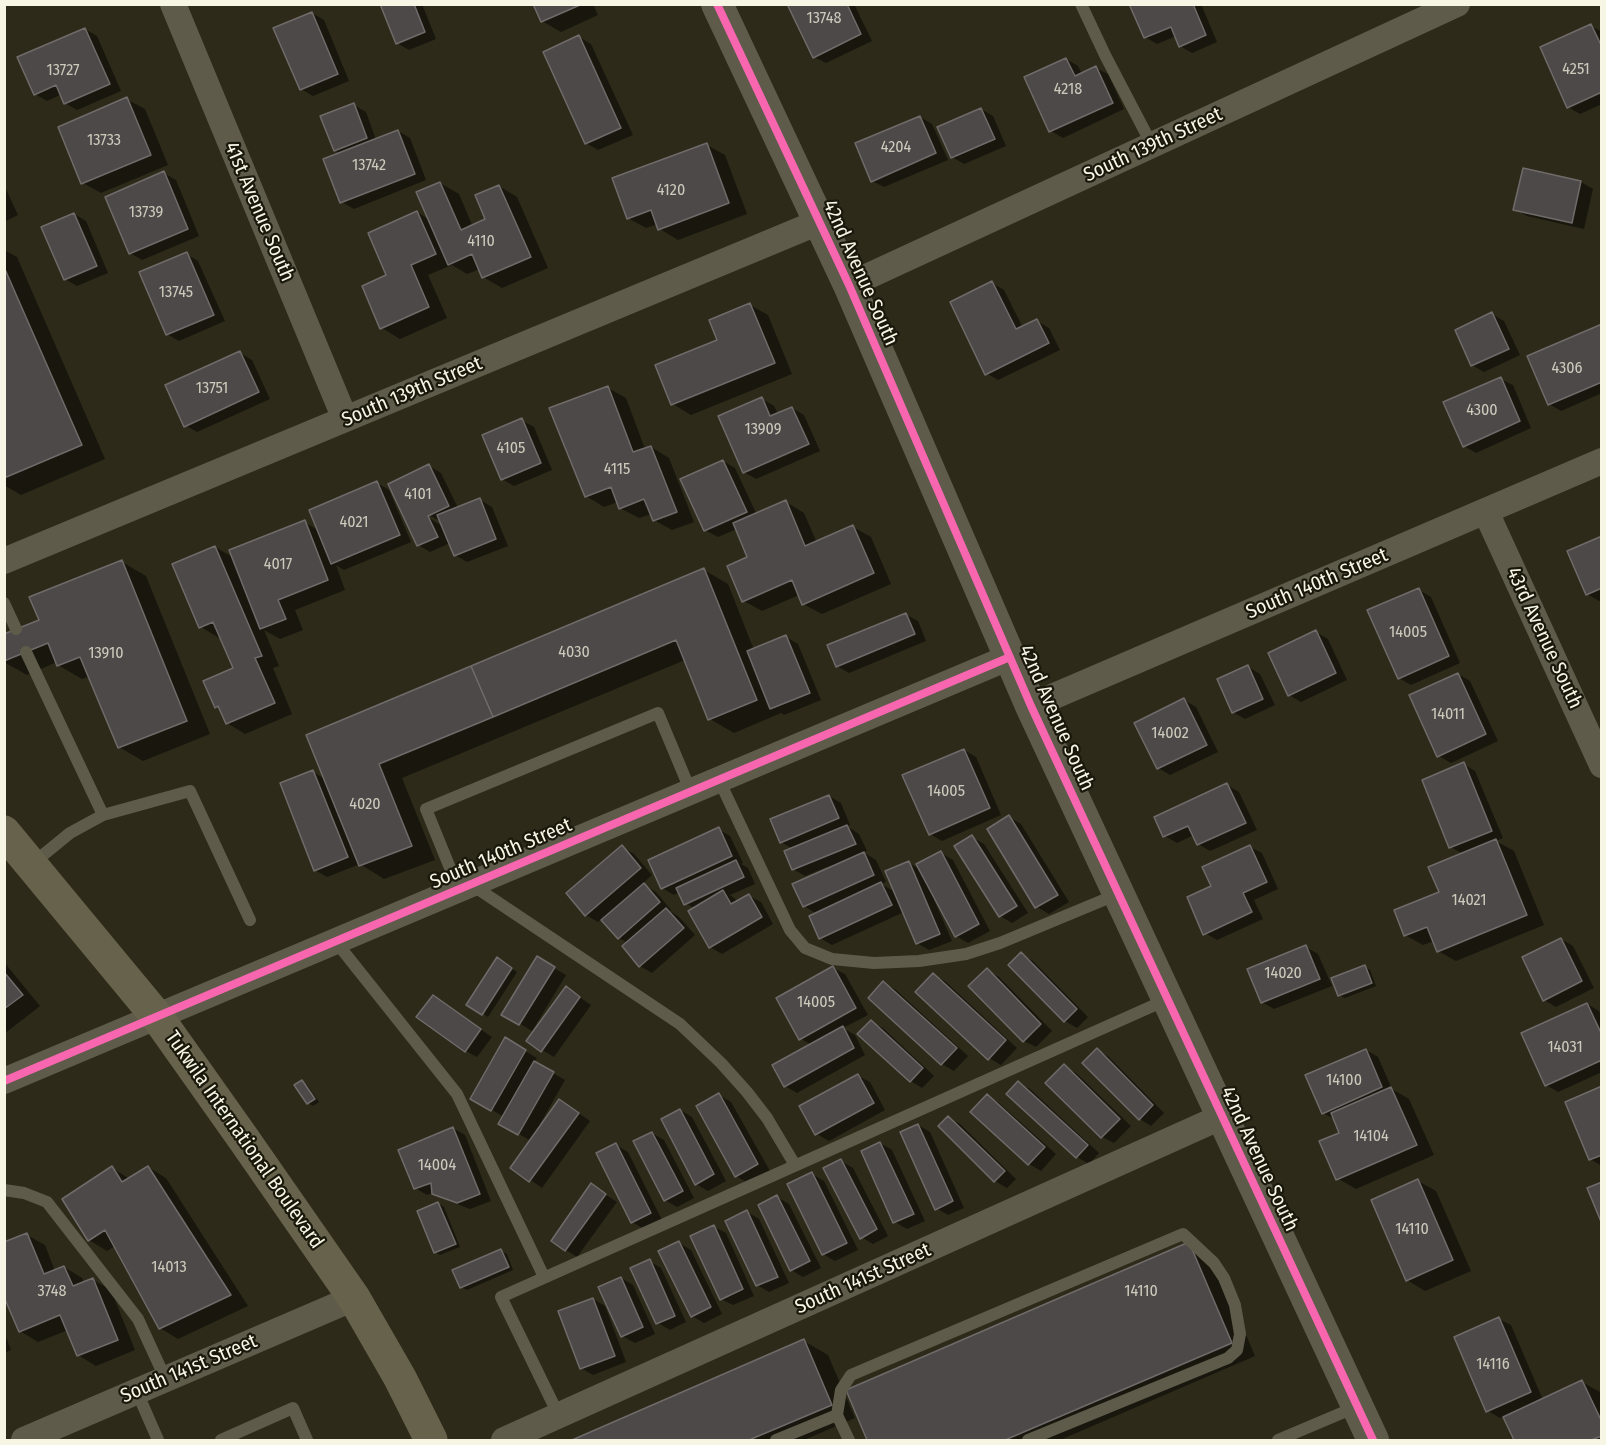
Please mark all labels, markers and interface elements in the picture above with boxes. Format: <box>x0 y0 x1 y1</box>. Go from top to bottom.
house number: 13748 <box>806 9 842 29</box>
house number: 4251 <box>1562 60 1590 80</box>
house number: 13727 <box>46 61 80 81</box>
house number: 4218 <box>1054 80 1082 100</box>
street label: South 139th Street <box>1080 102 1226 188</box>
house number: 13733 <box>87 131 121 151</box>
house number: 4204 <box>881 138 911 158</box>
street label: 41st Avenue South <box>219 139 299 285</box>
house number: 13742 <box>352 156 386 176</box>
house number: 4120 <box>657 181 685 201</box>
street label: 42nd Avenue South <box>817 196 903 350</box>
house number: 13739 <box>129 203 163 223</box>
house number: 4110 <box>467 232 495 252</box>
house number: 13745 <box>159 283 193 303</box>
street label: South 139th Street <box>338 352 486 432</box>
house number: 4306 <box>1551 359 1583 379</box>
house number: 13751 <box>196 379 228 399</box>
house number: 4300 <box>1466 401 1498 421</box>
house number: 13909 <box>744 420 782 440</box>
house number: 4105 <box>497 439 525 459</box>
house number: 4115 <box>604 460 630 480</box>
house number: 4101 <box>404 485 432 505</box>
house number: 4021 <box>340 513 368 533</box>
street label: South 140th Street <box>1243 543 1391 625</box>
house number: 4017 <box>264 555 292 575</box>
street label: 43rd Avenue South <box>1501 564 1587 712</box>
house number: 14005 <box>1389 623 1427 643</box>
street label: 42nd Avenue South <box>1013 641 1099 795</box>
house number: 4030 <box>558 643 590 663</box>
house number: 13910 <box>88 644 124 664</box>
house number: 14011 <box>1431 705 1465 725</box>
house number: 14002 <box>1151 724 1189 744</box>
house number: 14005 <box>927 782 965 802</box>
house number: 4020 <box>349 795 381 815</box>
street label: South 140th Street <box>427 813 575 895</box>
house number: 14021 <box>1451 891 1487 911</box>
house number: 14020 <box>1264 964 1302 984</box>
house number: 14005 <box>797 993 835 1013</box>
street label: Tukwila International Boulevard <box>160 1027 328 1253</box>
house number: 14031 <box>1547 1038 1583 1058</box>
house number: 14100 <box>1326 1071 1362 1091</box>
street label: 42nd Avenue South <box>1215 1083 1303 1235</box>
house number: 14104 <box>1353 1127 1389 1147</box>
house number: 14004 <box>418 1156 456 1176</box>
house number: 14110 <box>1395 1220 1429 1240</box>
street label: South 141st Street <box>792 1238 934 1320</box>
house number: 14013 <box>151 1258 187 1278</box>
house number: 3748 <box>38 1282 66 1302</box>
house number: 14110 <box>1124 1282 1158 1302</box>
street label: South 141st Street <box>117 1329 261 1409</box>
house number: 14116 <box>1476 1355 1510 1375</box>

